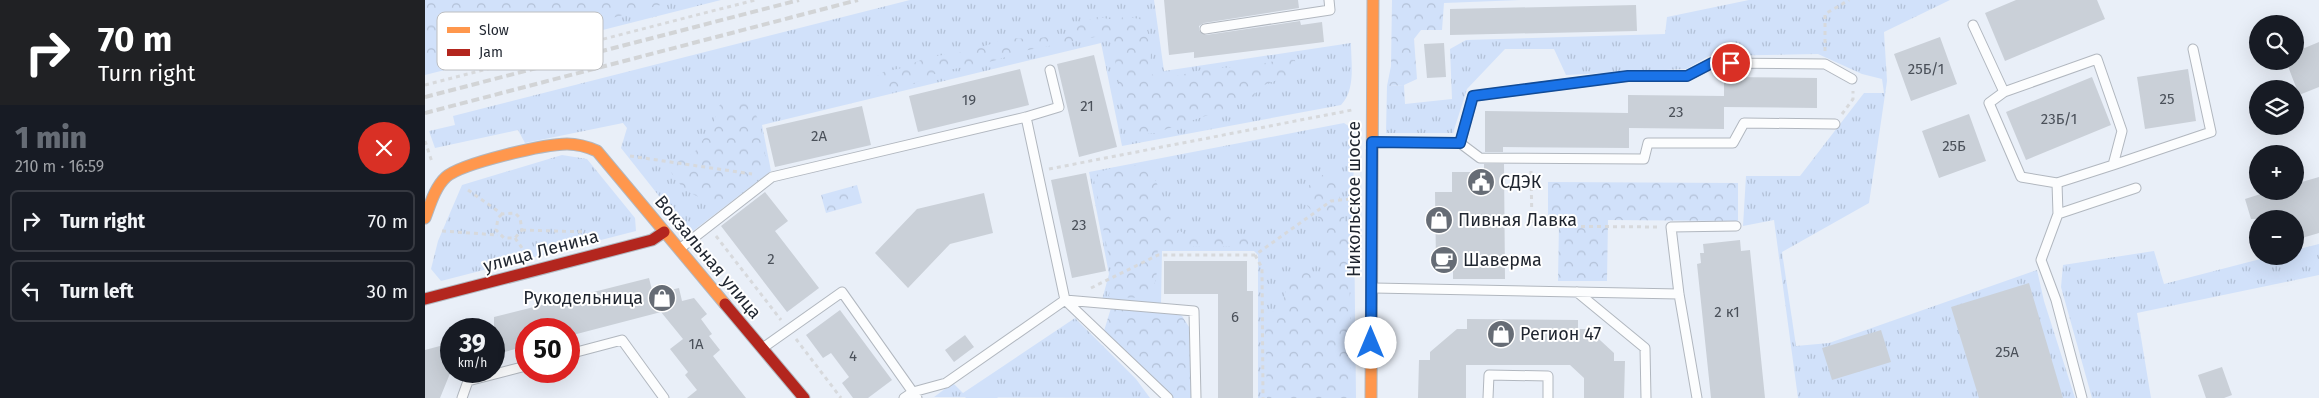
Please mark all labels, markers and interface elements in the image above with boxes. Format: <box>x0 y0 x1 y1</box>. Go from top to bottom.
legend <box>437 12 603 70</box>
map controls <box>2249 15 2304 265</box>
button: search <box>2249 15 2304 70</box>
text: 70 m <box>98 18 172 60</box>
icon: right <box>15 20 80 85</box>
text: Slow <box>479 22 509 39</box>
pin <box>1710 42 1752 84</box>
text: Jam <box>479 44 503 61</box>
icon: arrive <box>1717 49 1745 77</box>
text: Turn right <box>98 60 195 87</box>
house number: 25Б/1 <box>1908 60 1944 78</box>
button: layers <box>2249 80 2304 135</box>
house number: 25 <box>2160 90 2174 108</box>
house number: 19 <box>962 91 976 109</box>
house number: 21 <box>1080 97 1094 115</box>
house number: 23 <box>1669 103 1683 121</box>
house number: 23Б/1 <box>2041 110 2077 128</box>
text: 1 min <box>15 120 87 156</box>
street label: Никольское шоссе <box>1343 121 1365 277</box>
button: close <box>358 122 410 174</box>
house number: 2А <box>811 127 827 145</box>
house number: 25Б <box>1942 137 1966 155</box>
button: + <box>2249 145 2304 200</box>
text: 210 m · 16:59 <box>15 157 104 176</box>
public building icon: СДЭК <box>1466 167 1496 197</box>
place label: СДЭК <box>1500 171 1542 193</box>
street label: Вокзальная улица <box>650 191 766 323</box>
shop icon: Пивная Лавка <box>1424 205 1454 235</box>
icon: right <box>17 207 45 235</box>
place label: Пивная Лавка <box>1458 209 1577 231</box>
text: Turn right <box>60 210 145 233</box>
text: 70 m <box>368 210 408 233</box>
button: − <box>2249 210 2304 265</box>
house number: 23 <box>1072 216 1086 234</box>
street label: улица Ленина <box>481 225 601 277</box>
cafe icon: Шаверма <box>1429 245 1459 275</box>
place label: Шаверма <box>1463 249 1542 271</box>
house number: 2 <box>767 250 775 268</box>
icon: left <box>17 277 45 305</box>
text: Turn left <box>60 280 134 303</box>
text: 30 m <box>367 280 408 303</box>
shop icon: Рукодельница <box>647 283 677 313</box>
place label: Рукодельница <box>523 287 643 309</box>
house number: 2 к1 <box>1714 303 1740 321</box>
house number: 6 <box>1231 308 1239 326</box>
position arrow <box>1344 316 1396 368</box>
speed limit sign: 50 <box>515 318 580 383</box>
shop icon: Регион 47 <box>1486 319 1516 349</box>
place label: Регион 47 <box>1520 323 1601 345</box>
text: 39 <box>459 329 486 359</box>
house number: 1А <box>688 335 704 353</box>
house number: 25А <box>1995 343 2019 361</box>
house number: 4 <box>849 347 857 365</box>
text: km/h <box>458 356 487 370</box>

